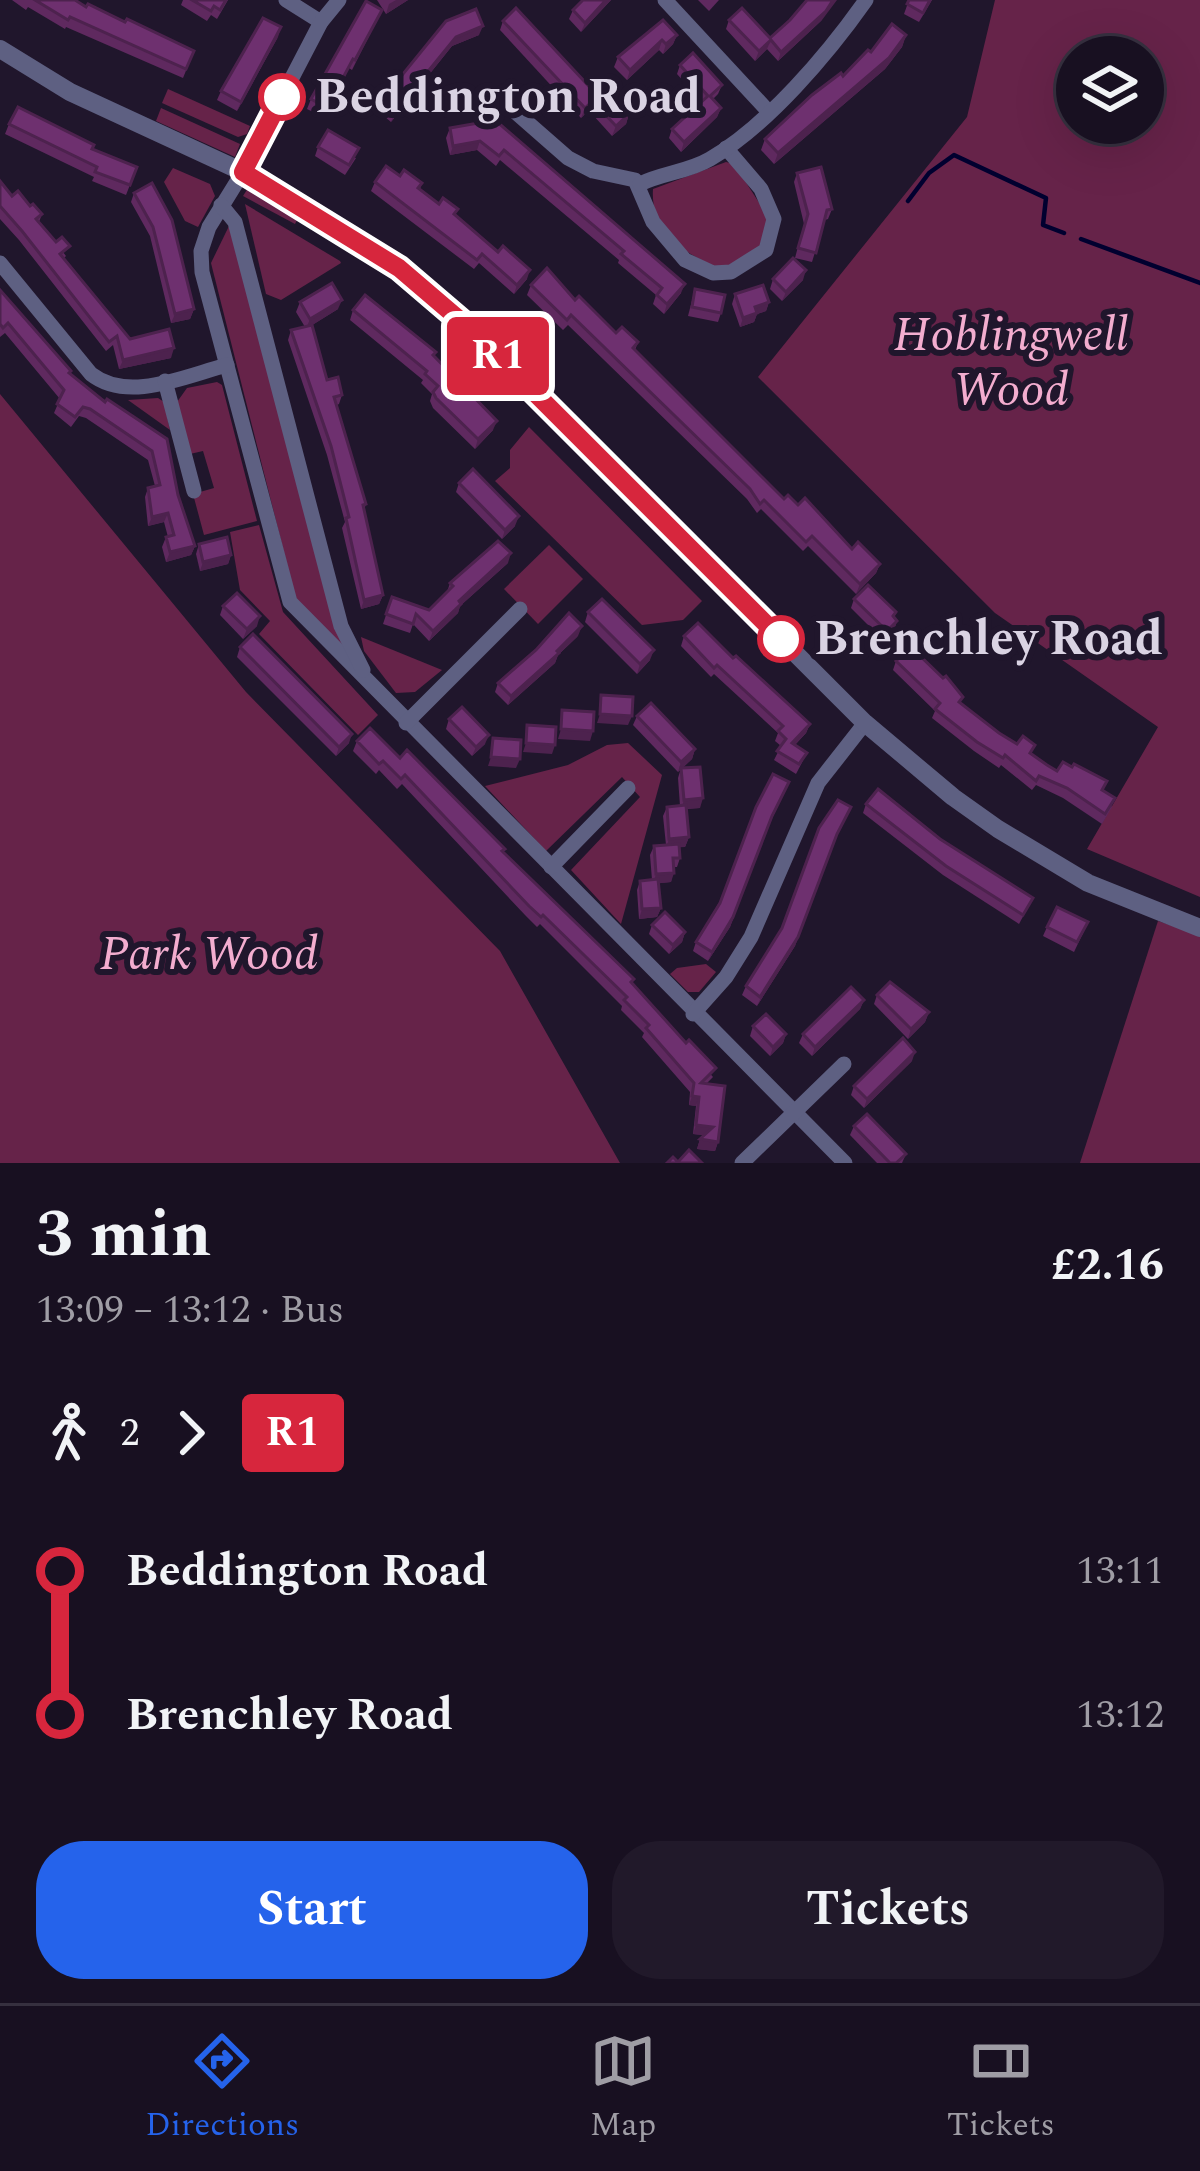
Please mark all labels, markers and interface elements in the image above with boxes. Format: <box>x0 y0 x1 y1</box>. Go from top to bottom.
map controls <box>1056 36 1164 144</box>
button: layers <box>1056 36 1164 144</box>
place label: Beddington Road <box>315 61 701 134</box>
marker: Beddington Road <box>260 75 304 119</box>
park label: Hoblingwell Wood <box>894 299 1128 427</box>
line badge: R1 <box>444 317 552 395</box>
text: R1 <box>471 324 525 387</box>
place label: Brenchley Road <box>814 603 1163 676</box>
marker: Brenchley Road <box>759 617 803 661</box>
park label: Park Wood <box>100 918 318 991</box>
text: 3 min <box>36 1185 212 1286</box>
text: £2.16 <box>1051 1231 1164 1300</box>
text: 13:09 – 13:12 · Bus <box>36 1281 344 1340</box>
icon: walk <box>36 1400 102 1466</box>
icon: forward <box>158 1400 224 1466</box>
text: R1 <box>266 1401 320 1464</box>
text: 2 <box>120 1404 140 1463</box>
text: Beddington Road <box>126 1537 488 1606</box>
text: 13:11 <box>1076 1542 1164 1601</box>
text: Brenchley Road <box>126 1681 453 1750</box>
text: 13:12 <box>1076 1686 1164 1745</box>
button: Start <box>36 1841 588 1979</box>
button: Tickets <box>612 1841 1164 1979</box>
tab: Directions <box>145 2028 299 2150</box>
tab: Map <box>590 2028 656 2150</box>
tab: Tickets <box>947 2028 1055 2150</box>

